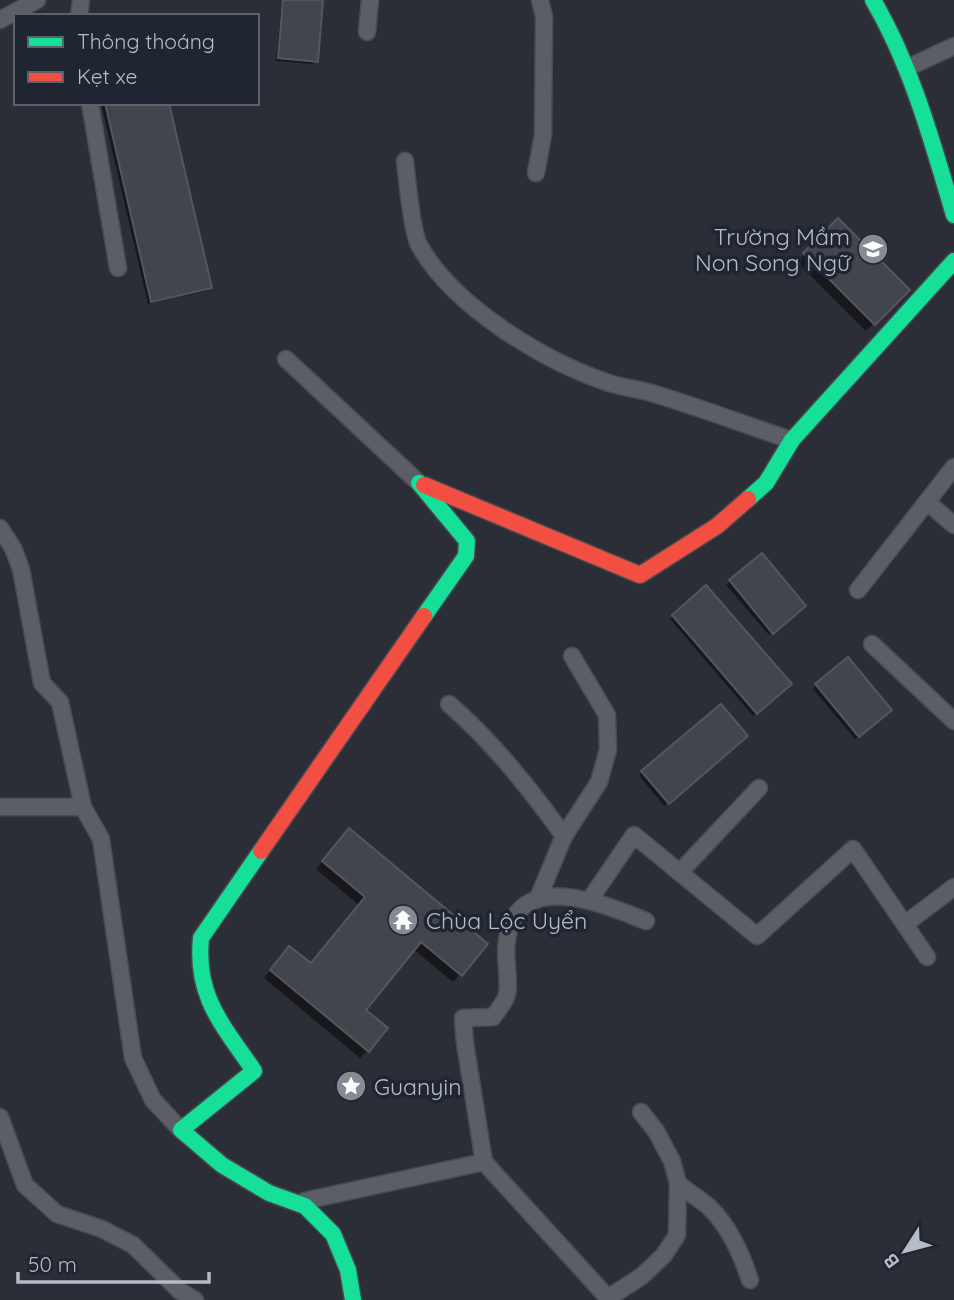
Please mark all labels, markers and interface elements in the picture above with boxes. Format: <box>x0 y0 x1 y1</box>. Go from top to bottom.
legend <box>14 14 259 105</box>
text: Thông thoáng <box>77 28 215 54</box>
text: Kẹt xe <box>77 63 137 89</box>
place label: Trường Mầm Non Song Ngữ <box>695 222 851 277</box>
school or university icon: Trường Mầm Non Song Ngữ <box>856 232 890 266</box>
temple icon: Chùa Lộc Uyển <box>386 903 420 937</box>
place label: Chùa Lộc Uyển <box>426 906 587 935</box>
place icon: Guanyin <box>334 1069 368 1103</box>
place label: Guanyin <box>374 1072 461 1101</box>
north arrow <box>870 1216 940 1286</box>
scale bar <box>18 1240 208 1284</box>
text: B <box>878 1249 905 1273</box>
text: 50 m <box>28 1251 77 1277</box>

